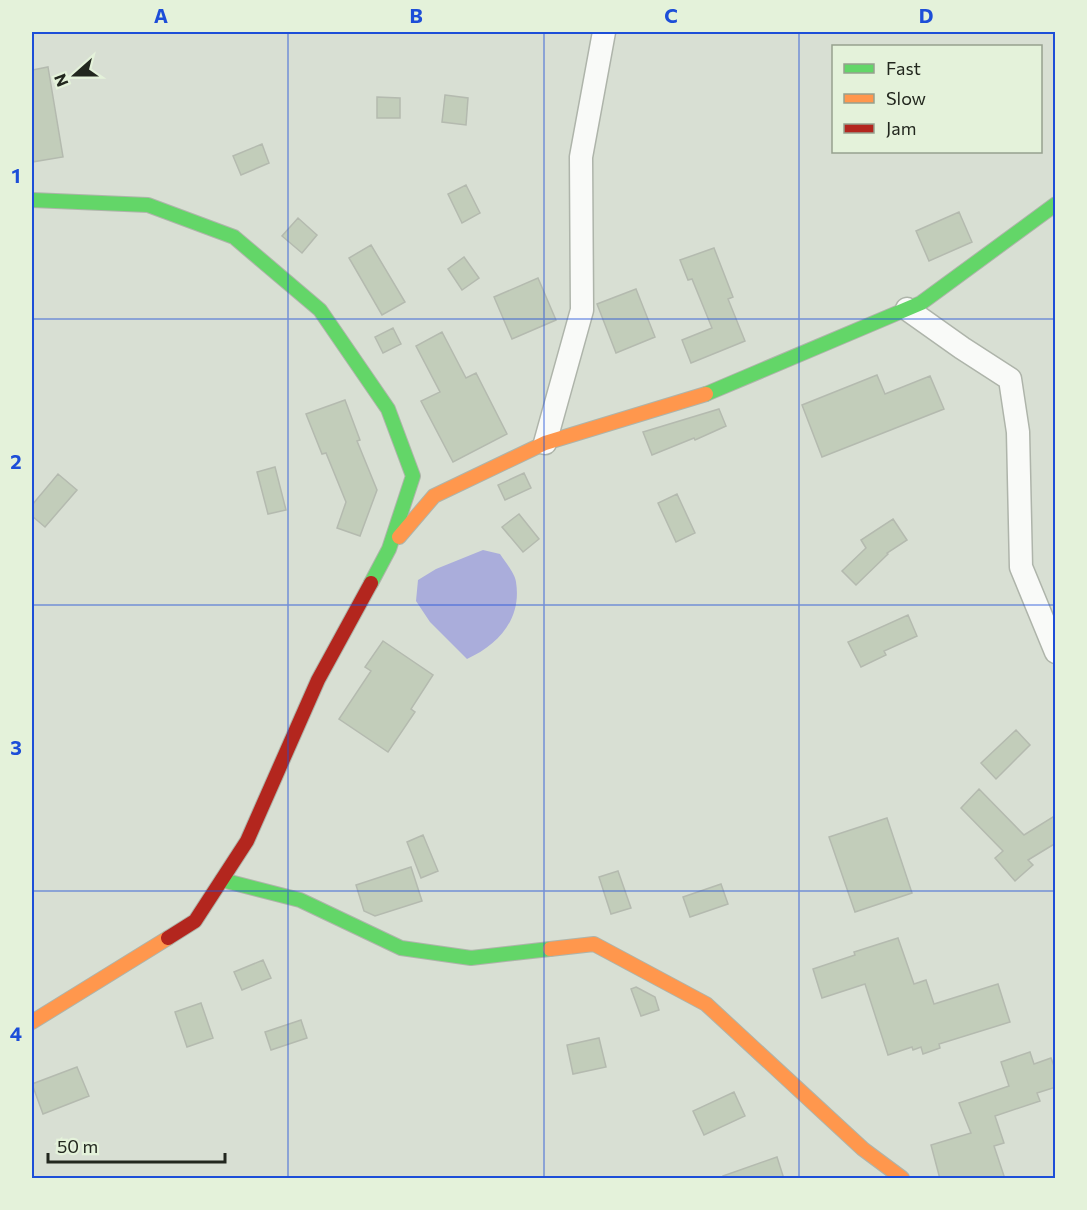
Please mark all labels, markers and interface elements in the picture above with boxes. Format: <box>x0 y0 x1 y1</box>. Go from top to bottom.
text: A <box>154 3 168 27</box>
text: B <box>409 3 423 27</box>
text: C <box>664 3 678 27</box>
text: D <box>919 3 933 27</box>
north arrow <box>45 45 105 105</box>
legend <box>832 45 1042 153</box>
text: Fast <box>886 57 921 79</box>
text: N <box>50 72 72 90</box>
text: Slow <box>886 87 926 109</box>
text: Jam <box>886 117 916 139</box>
text: 1 <box>11 163 21 187</box>
text: 2 <box>10 449 22 473</box>
text: 3 <box>10 735 22 759</box>
text: 4 <box>10 1021 22 1045</box>
scale bar <box>48 1126 225 1164</box>
text: 50 m <box>57 1135 98 1157</box>

